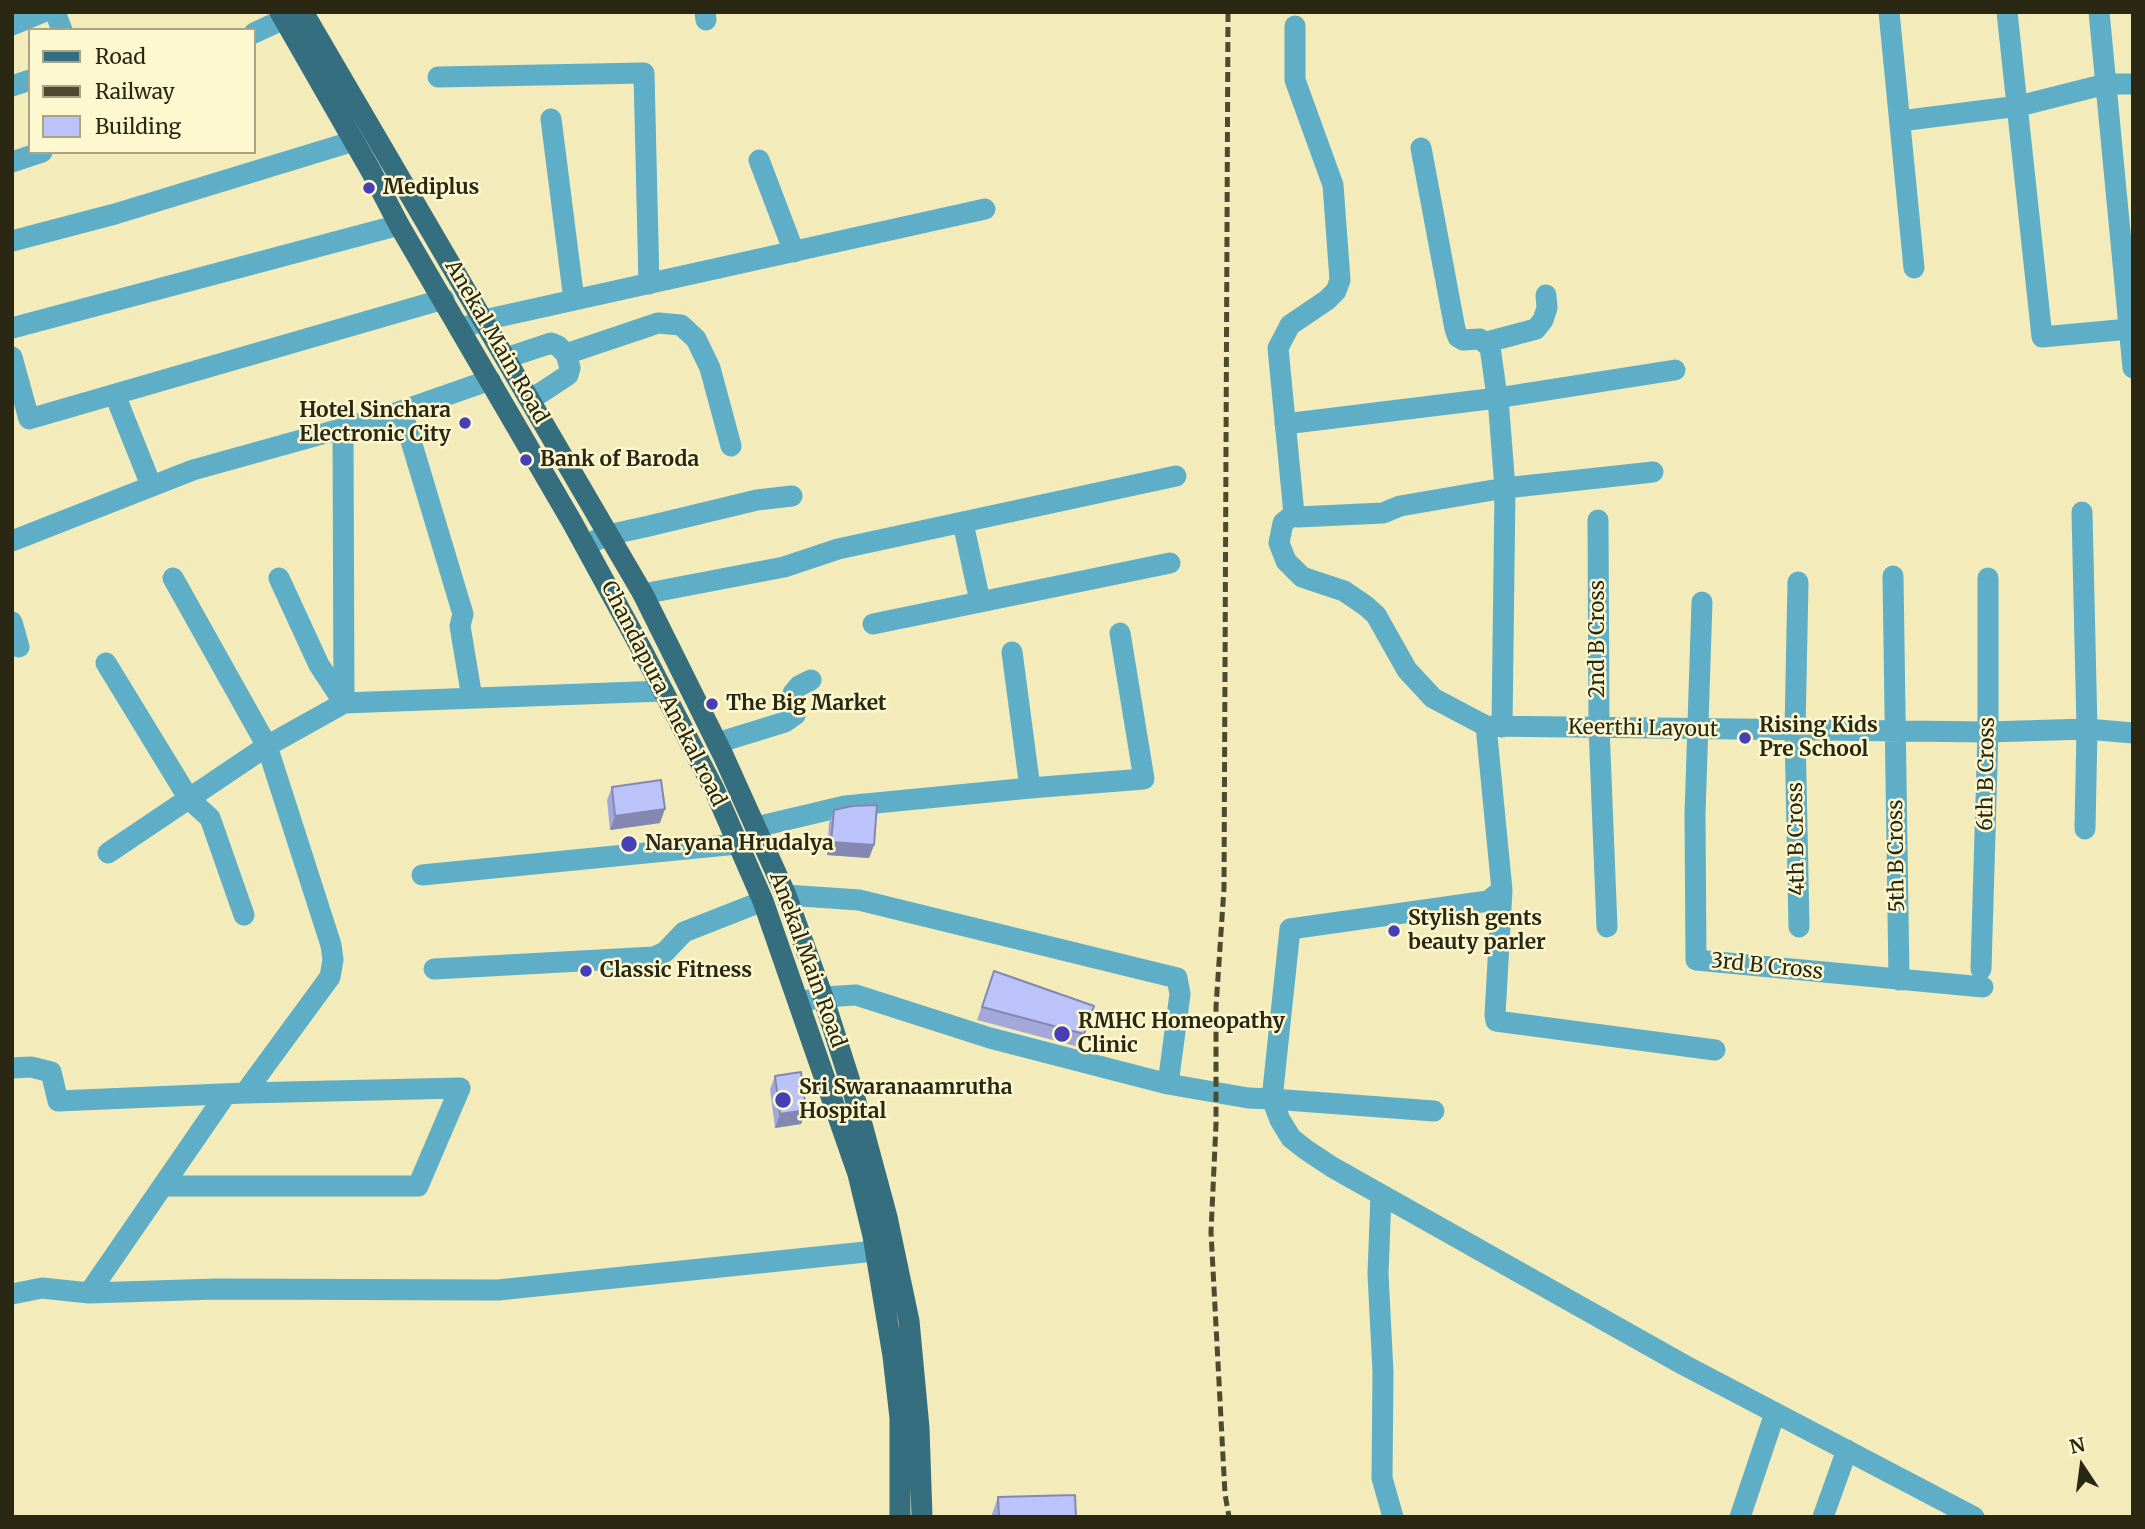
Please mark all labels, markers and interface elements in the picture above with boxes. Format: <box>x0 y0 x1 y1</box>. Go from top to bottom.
legend <box>28 28 256 154</box>
text: Road <box>95 43 146 70</box>
text: Railway <box>95 78 175 105</box>
text: Building <box>95 113 181 140</box>
place label: Mediplus <box>383 175 479 201</box>
marker: Mediplus <box>361 180 377 196</box>
street label: Anekal Main Road <box>439 256 553 428</box>
place label: Hotel Sinchara Electronic City <box>299 398 451 448</box>
marker: Hotel Sinchara Electronic City <box>457 415 473 431</box>
place label: Bank of Baroda <box>540 447 699 473</box>
marker: Bank of Baroda <box>518 452 534 468</box>
street label: Chandapura Anekal road <box>595 577 731 811</box>
street label: 2nd B Cross <box>1585 580 1611 698</box>
place label: The Big Market <box>726 691 886 717</box>
marker: The Big Market <box>704 696 720 712</box>
place label: Rising Kids Pre School <box>1759 713 1878 763</box>
street label: Keerthi Layout <box>1568 715 1718 743</box>
street label: 6th B Cross <box>1973 717 2001 831</box>
marker: Rising Kids Pre School <box>1737 730 1753 746</box>
street label: 4th B Cross <box>1783 782 1811 896</box>
street label: 5th B Cross <box>1883 799 1911 913</box>
place label: Naryana Hrudalya <box>645 831 834 857</box>
marker: Naryana Hrudalya <box>619 834 639 854</box>
street label: Anekal Main Road <box>764 869 850 1051</box>
place label: Stylish gents beauty parler <box>1408 906 1546 956</box>
marker: Stylish gents beauty parler <box>1386 923 1402 939</box>
street label: 3rd B Cross <box>1710 949 1824 985</box>
place label: Classic Fitness <box>600 958 752 984</box>
marker: Classic Fitness <box>578 963 594 979</box>
place label: RMHC Homeopathy Clinic <box>1078 1009 1285 1059</box>
marker: RMHC Homeopathy Clinic <box>1052 1024 1072 1044</box>
place label: Sri Swaranaamrutha Hospital <box>799 1075 1012 1125</box>
marker: Sri Swaranaamrutha Hospital <box>773 1090 793 1110</box>
north arrow <box>2047 1431 2117 1501</box>
text: N <box>2067 1432 2087 1459</box>

